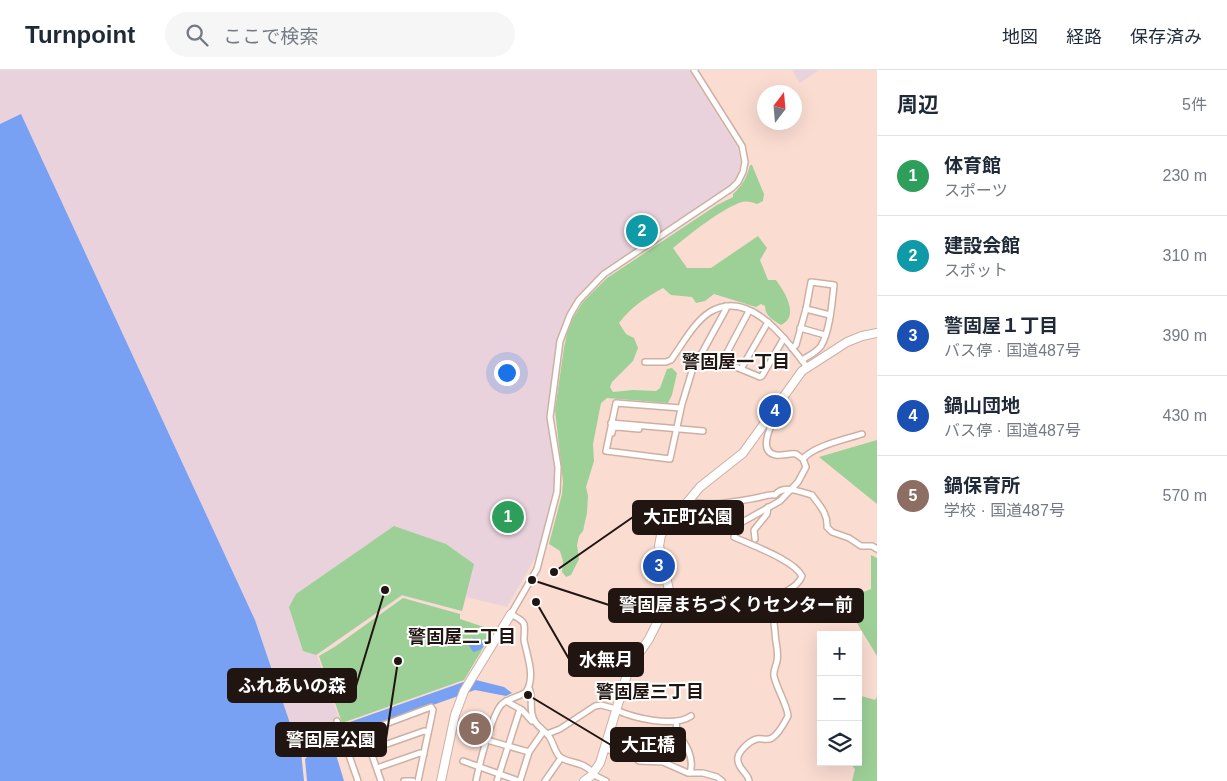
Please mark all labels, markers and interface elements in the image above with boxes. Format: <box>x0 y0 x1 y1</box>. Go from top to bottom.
search box <box>165 12 515 57</box>
text: Turnpoint <box>25 21 135 48</box>
icon: search <box>183 21 211 49</box>
text: ここで検索 <box>223 26 318 47</box>
text: 地図 <box>1002 27 1038 47</box>
text: 経路 <box>1066 27 1102 47</box>
text: 保存済み <box>1130 27 1202 47</box>
north arrow <box>757 85 802 130</box>
text: 周辺 <box>897 93 939 116</box>
text: 5件 <box>1182 96 1207 113</box>
text: 体育館 <box>944 155 1001 176</box>
text: 1 <box>909 167 917 184</box>
text: 230 m <box>1163 167 1207 184</box>
text: スポーツ <box>944 182 1008 199</box>
pin: 2 <box>626 212 658 250</box>
text: 建設会館 <box>944 235 1020 256</box>
text: 2 <box>909 247 917 264</box>
text: 310 m <box>1163 247 1207 264</box>
text: スポット <box>944 262 1008 279</box>
text: 警固屋１丁目 <box>944 315 1058 336</box>
text: 3 <box>909 327 917 344</box>
text: 390 m <box>1163 327 1207 344</box>
text: バス停 · 国道487号 <box>944 342 1081 359</box>
district label: 警固屋一丁目 <box>682 352 790 372</box>
your location <box>494 360 520 386</box>
pin: 4 <box>759 392 791 430</box>
text: 鍋山団地 <box>944 395 1020 416</box>
text: 4 <box>909 407 917 424</box>
text: 430 m <box>1163 407 1207 424</box>
text: バス停 · 国道487号 <box>944 422 1081 439</box>
text: 鍋保育所 <box>944 475 1020 496</box>
text: 5 <box>909 487 917 504</box>
text: 570 m <box>1163 487 1207 504</box>
pin: 1 <box>492 498 524 536</box>
callout: 大正町公園 <box>633 501 743 534</box>
text: 学校 · 国道487号 <box>944 502 1065 519</box>
text: 大正町公園 <box>643 507 733 527</box>
pin: 3 <box>643 547 675 585</box>
callout: 警固屋まちづくりセンター前 <box>609 589 863 622</box>
text: 警固屋まちづくりセンター前 <box>619 595 853 615</box>
district label: 警固屋二丁目 <box>408 627 516 647</box>
map controls <box>817 631 862 766</box>
button: + <box>817 631 862 676</box>
callout: 水無月 <box>569 643 643 676</box>
text: 水無月 <box>579 650 633 670</box>
callout: ふれあいの森 <box>228 669 356 702</box>
text: ふれあいの森 <box>238 676 346 696</box>
button: − <box>817 676 862 721</box>
district label: 警固屋三丁目 <box>596 682 704 702</box>
pin: 5 <box>459 710 491 748</box>
button: layers <box>817 721 862 766</box>
callout: 警固屋公園 <box>276 723 386 756</box>
callout: 大正橋 <box>611 728 685 761</box>
text: 警固屋公園 <box>286 730 376 750</box>
text: 大正橋 <box>621 735 675 755</box>

